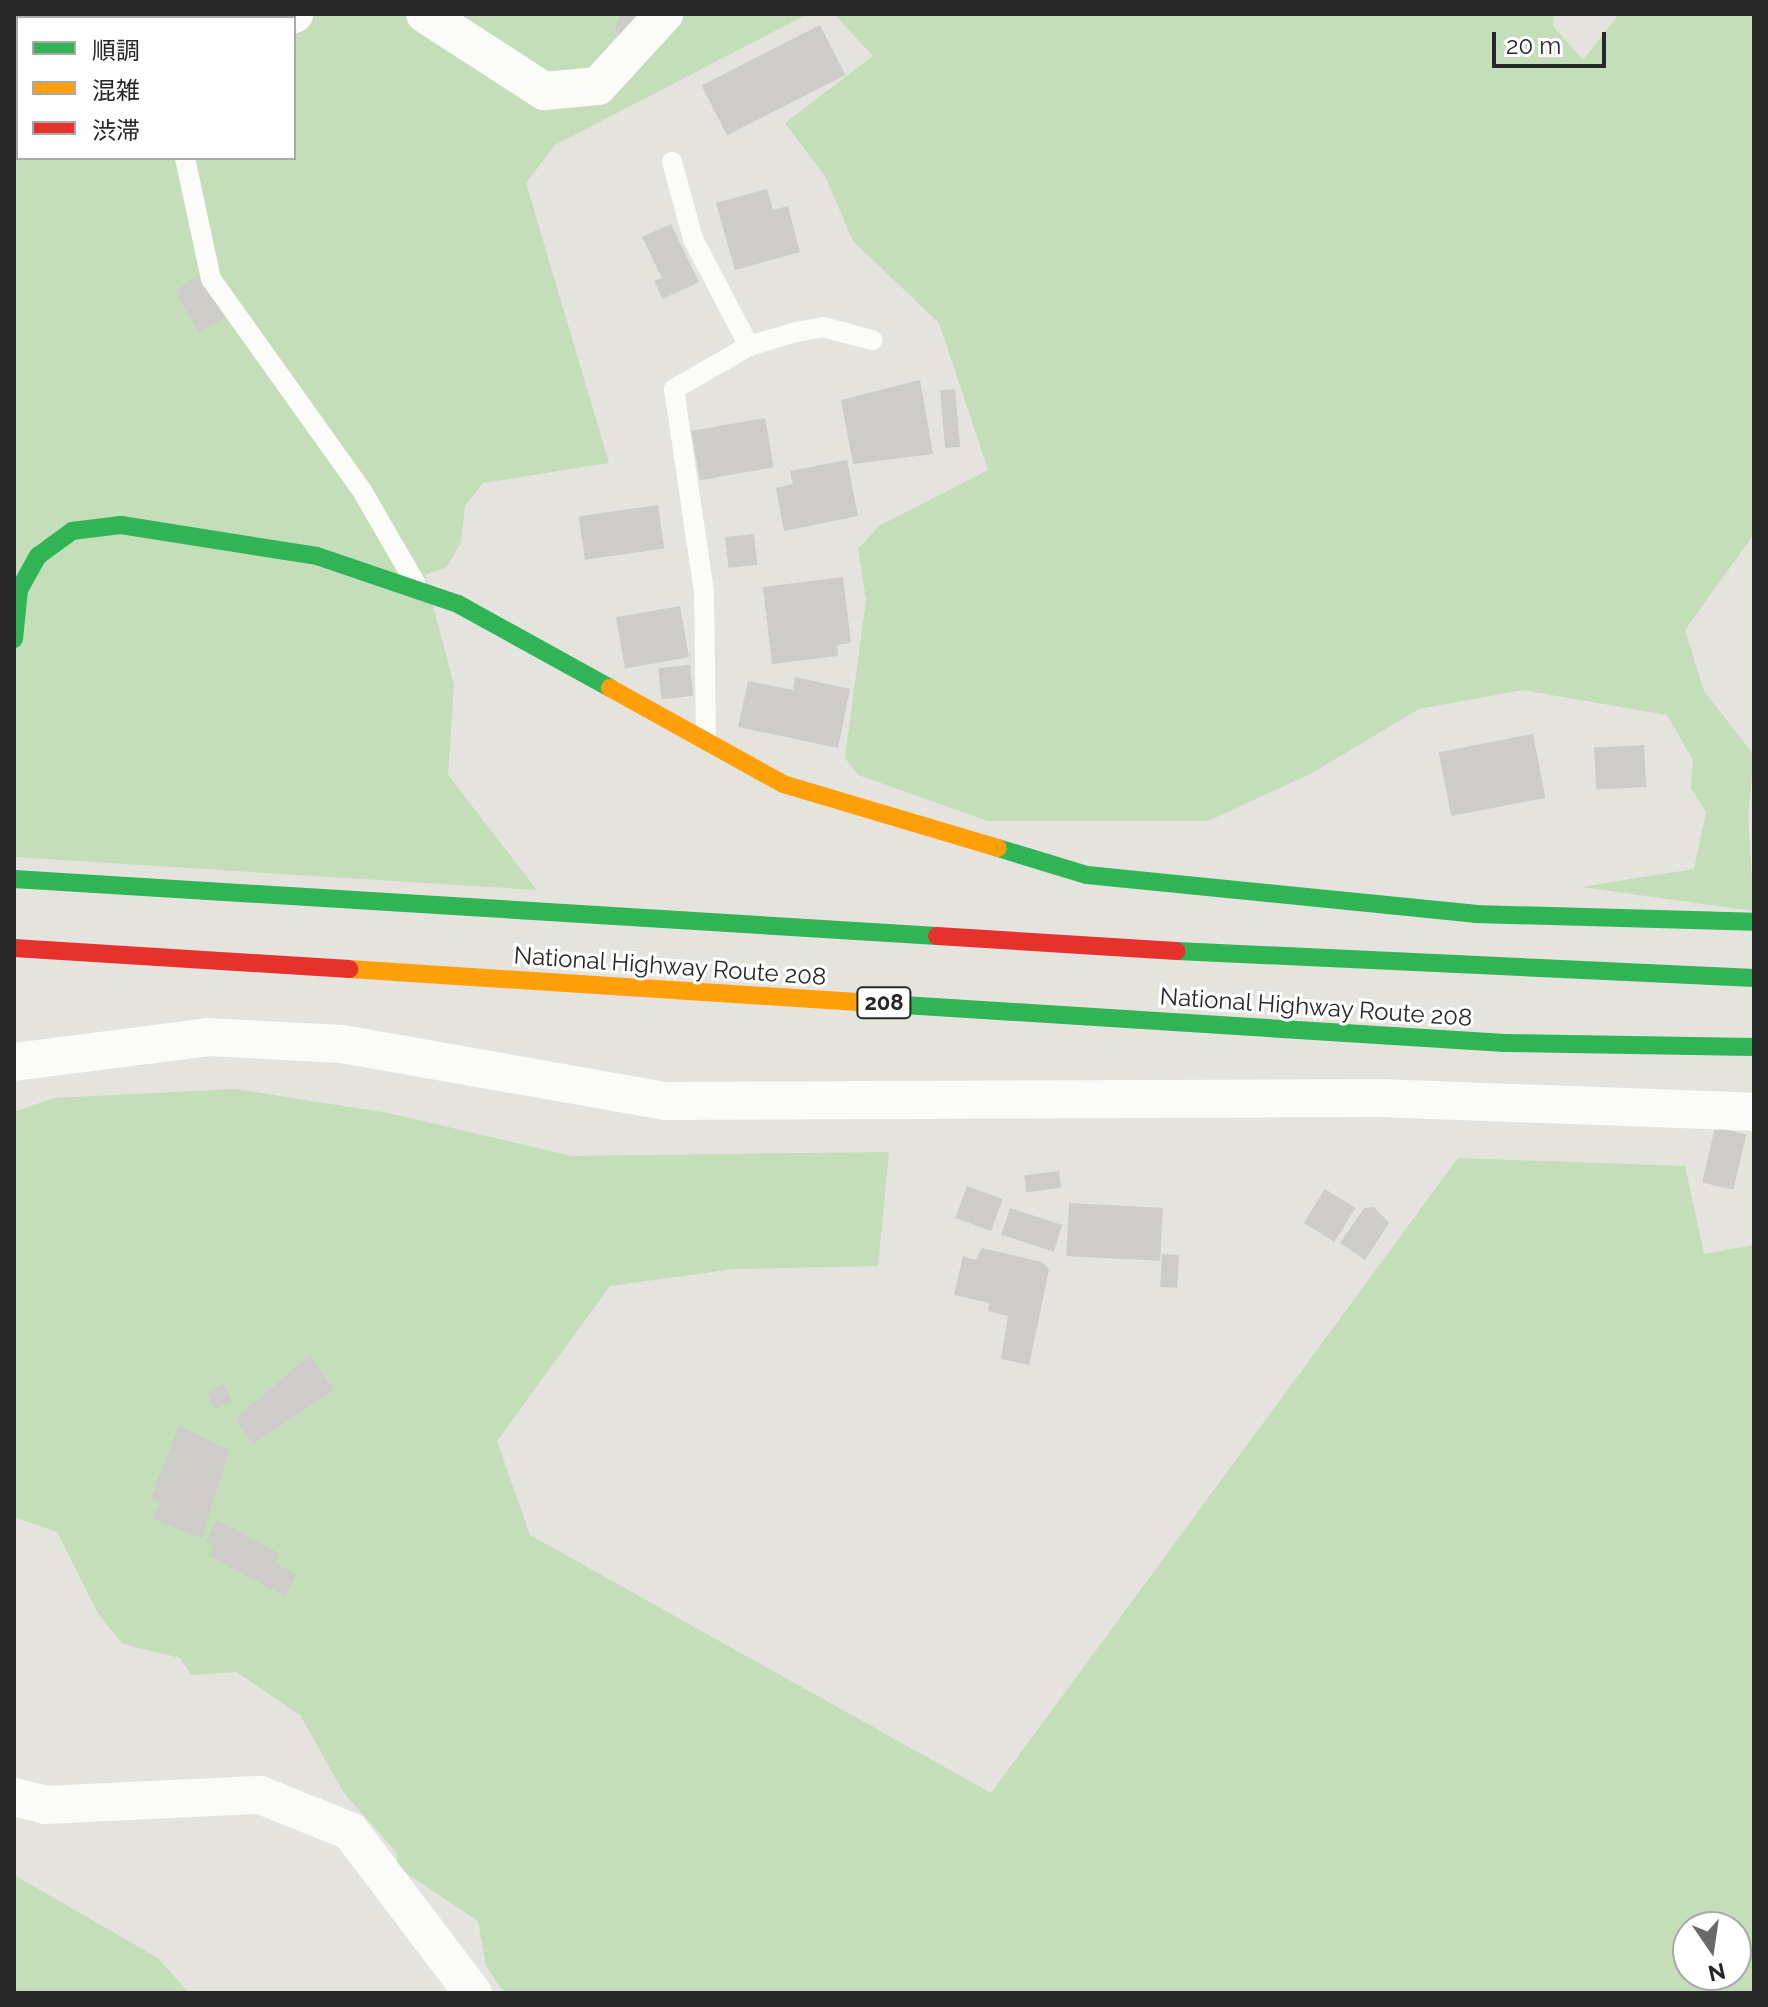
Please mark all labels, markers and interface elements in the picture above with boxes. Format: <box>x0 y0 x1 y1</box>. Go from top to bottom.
legend <box>16 16 296 160</box>
scale bar <box>1496 16 1610 66</box>
text: 20 m <box>1506 31 1561 60</box>
text: 順調 <box>92 36 140 65</box>
text: 混雑 <box>92 76 140 105</box>
text: 渋滞 <box>92 116 140 145</box>
street label: National Highway Route 208 <box>512 941 828 991</box>
street label: National Highway Route 208 <box>1158 982 1474 1032</box>
road number: 208 <box>856 985 912 1021</box>
north arrow <box>1672 1911 1752 1991</box>
text: N <box>1706 1958 1728 1987</box>

